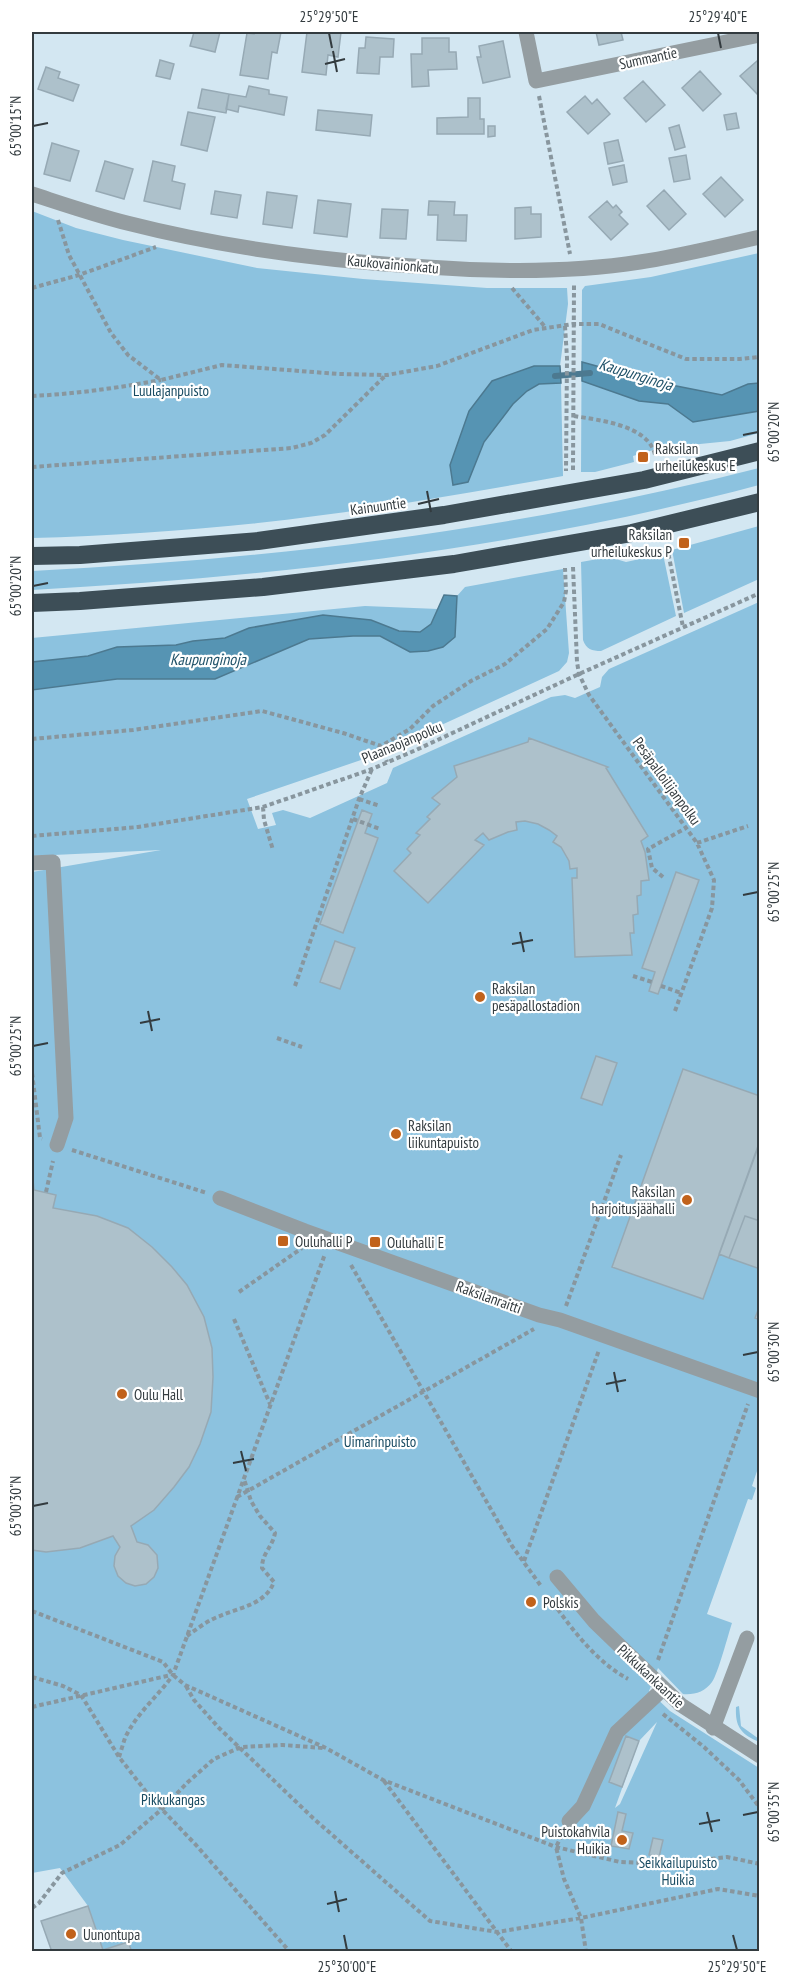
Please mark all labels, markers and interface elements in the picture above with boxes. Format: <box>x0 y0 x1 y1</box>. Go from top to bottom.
text: 25°29'50"E <box>299 7 359 26</box>
text: 25°29'40"E <box>688 7 748 26</box>
street label: Summantie <box>617 43 679 73</box>
text: 65°00'15"N <box>6 96 25 156</box>
street label: Kaukovainionkatu <box>346 251 440 277</box>
water label: Kaupunginoja <box>597 353 677 395</box>
park label: Luulajanpuisto <box>133 381 209 400</box>
text: 65°00'20"N <box>764 402 783 462</box>
place label: Raksilan urheilukeskus E <box>655 439 736 475</box>
marker: Raksilan urheilukeskus E <box>636 450 650 464</box>
street label: Kainuuntie <box>349 493 407 519</box>
place label: Raksilan urheilukeskus P <box>591 525 672 561</box>
marker: Raksilan urheilukeskus P <box>677 536 691 550</box>
text: 65°00'20"N <box>6 556 25 616</box>
water label: Kaupunginoja <box>170 649 248 669</box>
street label: Plaanaojanpolku <box>359 716 445 768</box>
street label: Pesäpalloilijanpolku <box>629 733 705 829</box>
text: 65°00'25"N <box>764 862 783 922</box>
place label: Raksilan pesäpallostadion <box>492 979 580 1015</box>
marker: Raksilan pesäpallostadion <box>473 990 487 1004</box>
text: 65°00'25"N <box>6 1016 25 1076</box>
place label: Raksilan liikuntapuisto <box>408 1116 479 1152</box>
marker: Raksilan liikuntapuisto <box>389 1127 403 1141</box>
place label: Raksilan harjoitusjäähalli <box>592 1182 675 1218</box>
marker: Raksilan harjoitusjäähalli <box>680 1193 694 1207</box>
place label: Ouluhalli P <box>295 1232 353 1251</box>
place label: Ouluhalli E <box>387 1233 444 1252</box>
marker: Ouluhalli P <box>276 1234 290 1248</box>
marker: Ouluhalli E <box>368 1235 382 1249</box>
street label: Raksilanraitti <box>454 1276 524 1318</box>
text: 65°00'30"N <box>764 1322 783 1382</box>
place label: Oulu Hall <box>134 1385 183 1404</box>
marker: Oulu Hall <box>115 1387 129 1401</box>
park label: Uimarinpuisto <box>344 1432 416 1451</box>
text: 65°00'30"N <box>6 1476 25 1536</box>
place label: Polskis <box>543 1593 579 1612</box>
marker: Polskis <box>524 1595 538 1609</box>
street label: Pikkukankaantie <box>614 1640 688 1712</box>
text: 65°00'35"N <box>764 1782 783 1842</box>
park label: Pikkukangas <box>141 1790 205 1809</box>
place label: Puistokahvila Huikia <box>541 1822 610 1858</box>
marker: Puistokahvila Huikia <box>615 1833 629 1847</box>
park label: Seikkailupuisto Huikia <box>639 1853 717 1889</box>
place label: Uunontupa <box>83 1925 140 1944</box>
marker: Uunontupa <box>64 1927 78 1941</box>
text: 25°30'00"E <box>317 1957 377 1976</box>
text: 25°29'50"E <box>707 1957 767 1976</box>

